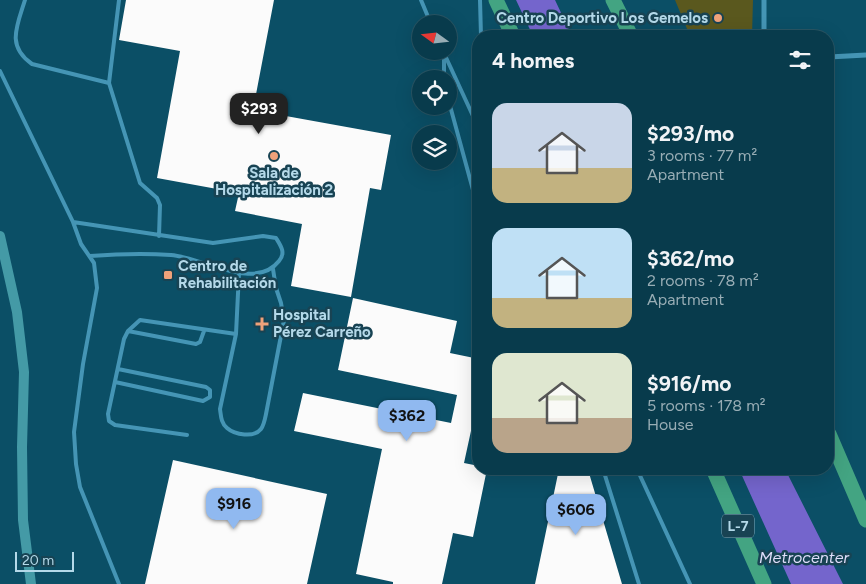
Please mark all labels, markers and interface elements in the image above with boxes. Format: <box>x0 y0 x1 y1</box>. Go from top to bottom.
place label: Centro Deportivo Los Gemelos <box>496 9 708 27</box>
marker: Centro Deportivo Los Gemelos <box>712 12 724 24</box>
north arrow <box>412 15 458 60</box>
map controls <box>412 15 457 170</box>
icon: filters <box>786 46 814 74</box>
text: 4 homes <box>492 48 574 73</box>
button: locate <box>412 70 457 115</box>
pin: $293 <box>229 92 289 135</box>
text: $293 <box>241 99 277 118</box>
text: $293/mo <box>647 121 734 146</box>
icon: home <box>532 123 592 183</box>
button: layers <box>412 125 457 170</box>
text: 3 rooms · 77 m² <box>647 146 757 165</box>
marker: Sala de Hospitalización 2 <box>268 150 280 162</box>
place label: Sala de Hospitalización 2 <box>215 164 333 199</box>
text: Apartment <box>647 165 724 184</box>
text: $362/mo <box>647 246 734 271</box>
icon: home <box>532 248 592 308</box>
place label: Centro de Rehabilitación <box>178 257 276 292</box>
marker: Centro de Rehabilitación <box>162 269 174 281</box>
text: 2 rooms · 78 m² <box>647 271 759 290</box>
text: Apartment <box>647 290 724 309</box>
place label: Hospital Pérez Carreño <box>273 306 371 341</box>
marker: Hospital Pérez Carreño <box>255 317 269 331</box>
text: $916/mo <box>647 371 731 396</box>
icon: home <box>532 373 592 433</box>
text: 5 rooms · 178 m² <box>647 396 766 415</box>
pin: $362 <box>377 400 437 442</box>
text: $362 <box>389 406 425 425</box>
text: House <box>647 415 693 434</box>
pin: $916 <box>204 488 264 530</box>
text: $916 <box>217 494 251 513</box>
pin: $606 <box>546 494 606 536</box>
text: $606 <box>557 500 595 519</box>
road number: L-7 <box>722 514 754 538</box>
water label: Metrocenter <box>759 548 850 567</box>
scale bar <box>15 549 74 572</box>
text: 20 m <box>22 552 54 569</box>

